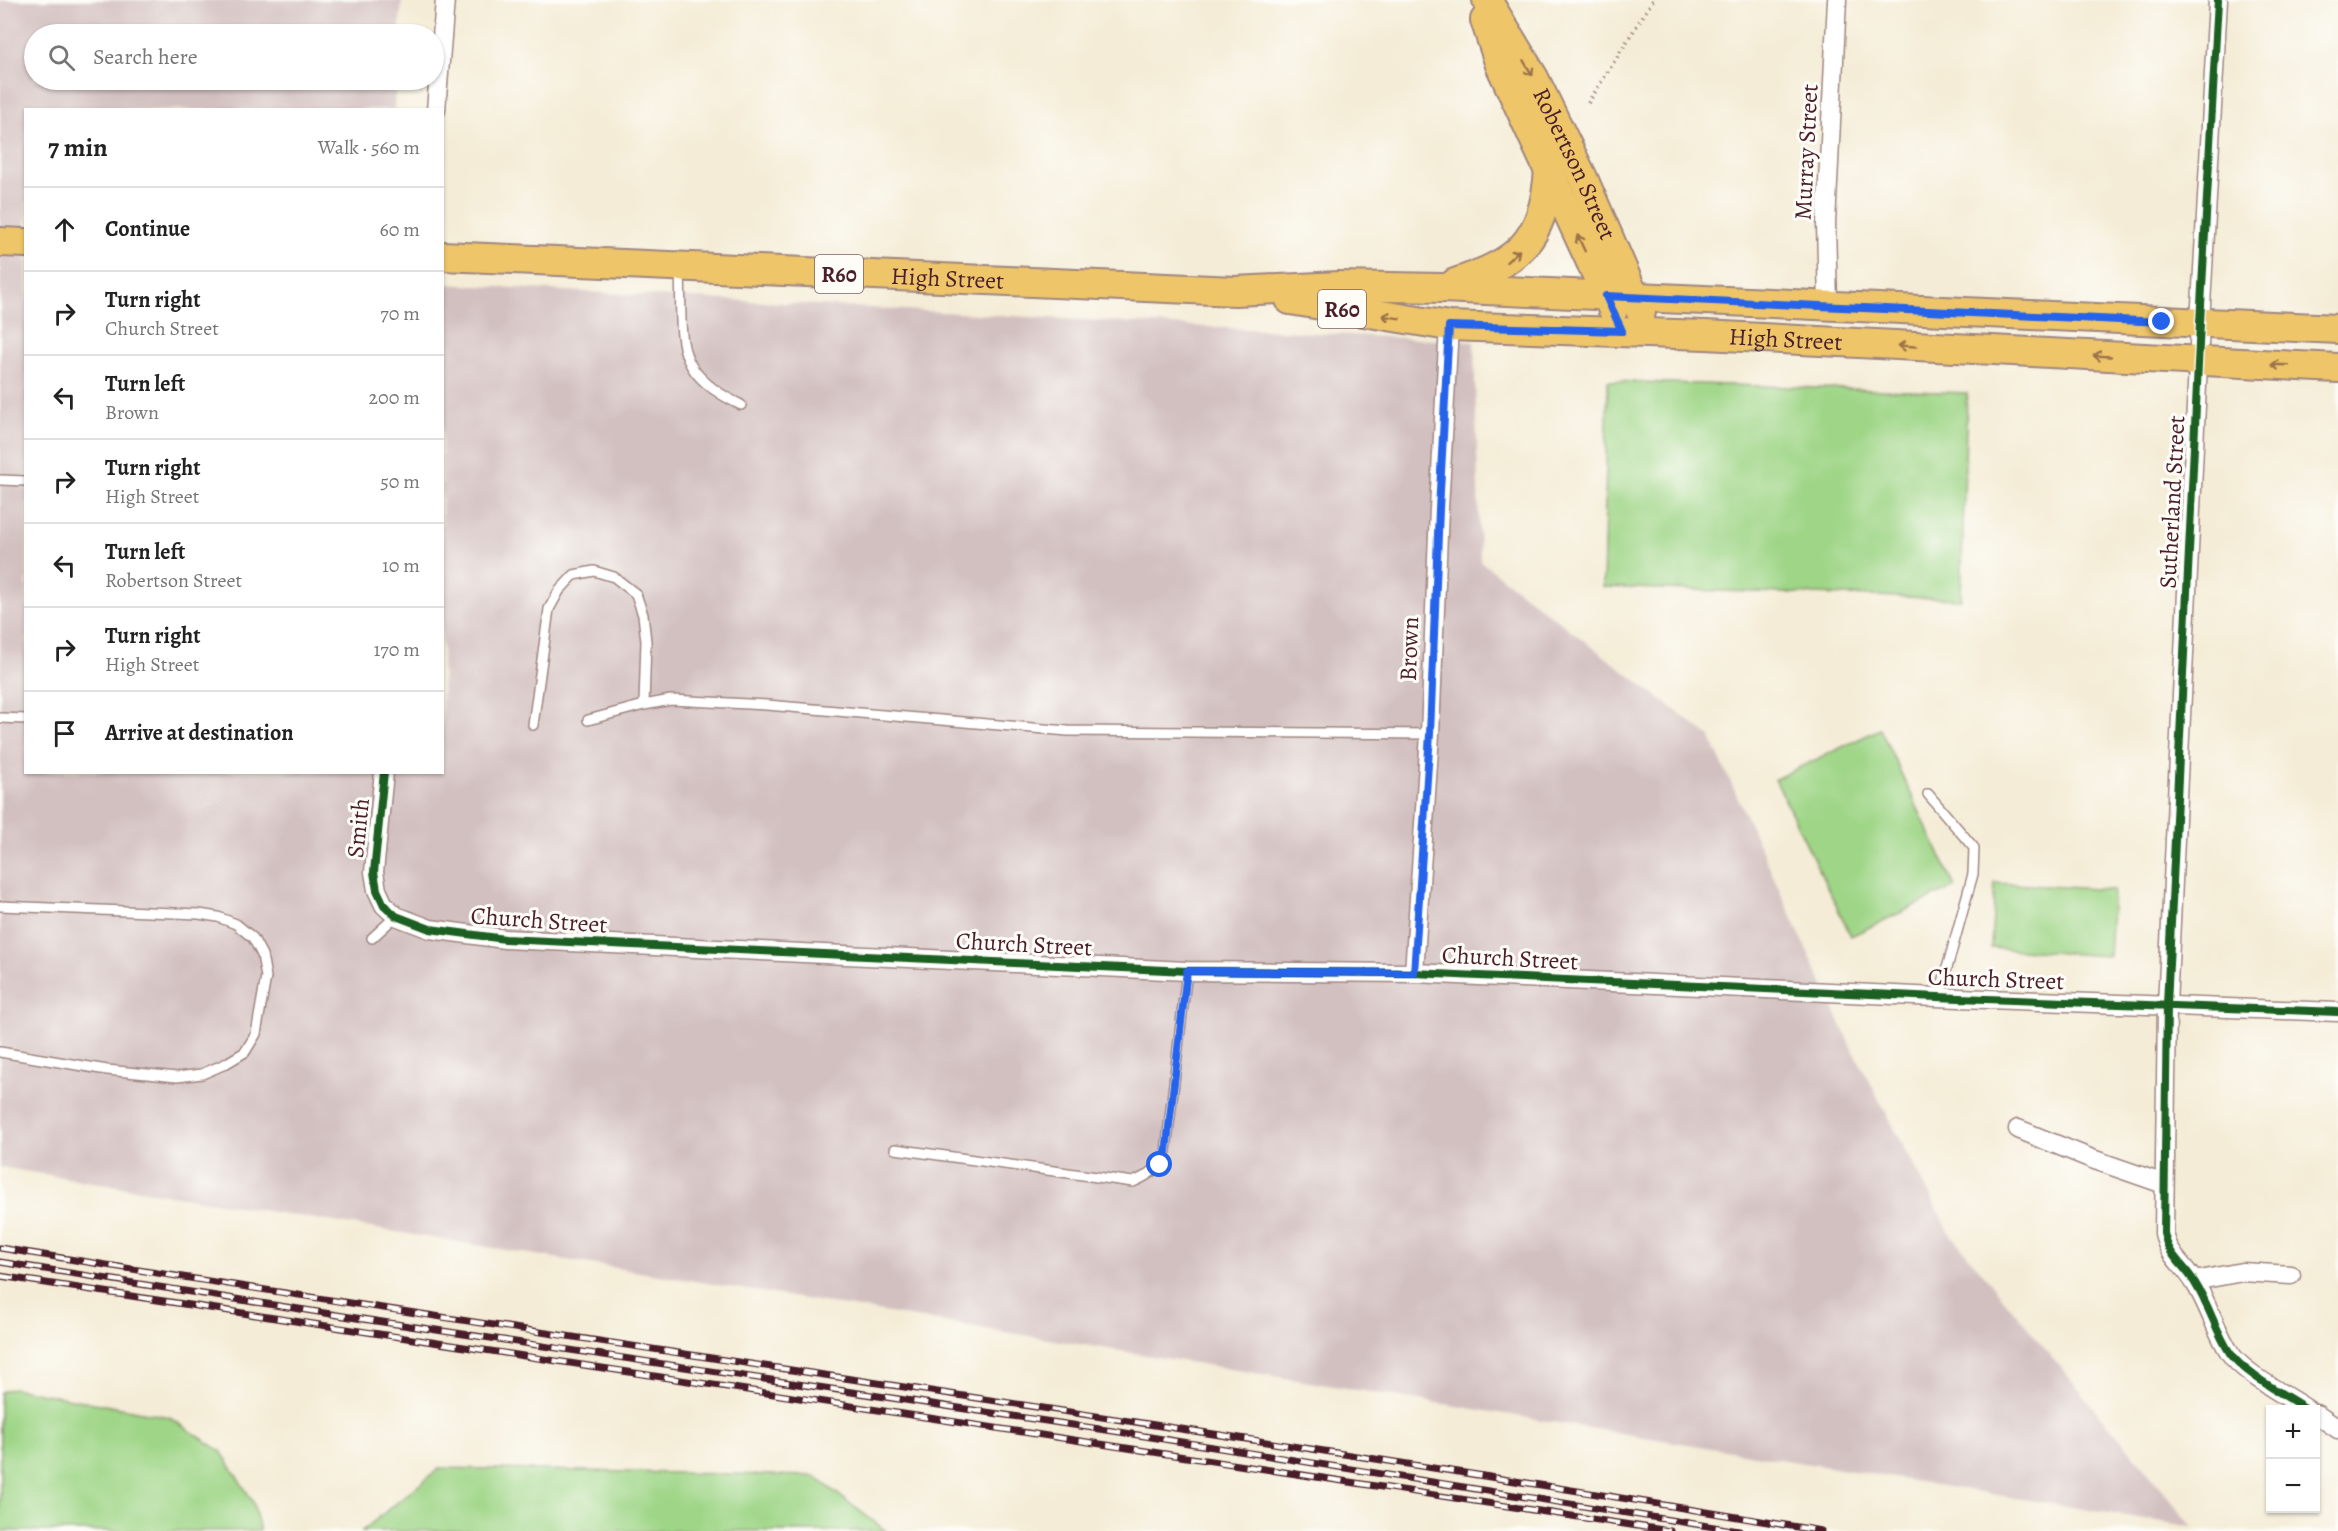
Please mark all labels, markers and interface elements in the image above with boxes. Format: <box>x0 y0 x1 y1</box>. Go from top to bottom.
search box <box>24 24 444 90</box>
icon: search <box>45 41 78 74</box>
text: Search here <box>93 42 198 72</box>
one-way arrow <box>1522 59 1534 76</box>
street label: Robertson Street <box>1525 82 1624 245</box>
street label: Murray Street <box>1786 83 1826 221</box>
text: 7 min <box>48 130 108 165</box>
text: Walk · 560 m <box>318 134 420 161</box>
icon: ahead <box>48 213 81 246</box>
text: Continue <box>105 214 190 244</box>
text: 60 m <box>380 216 420 243</box>
one-way arrow <box>1575 234 1587 252</box>
one-way arrow <box>1506 249 1521 263</box>
road number: R60 <box>815 255 863 293</box>
street label: High Street <box>890 260 1005 297</box>
text: Turn right <box>105 285 201 315</box>
road number: R60 <box>1318 290 1366 328</box>
icon: right <box>48 297 81 330</box>
text: 70 m <box>380 300 420 327</box>
route end <box>2148 308 2174 334</box>
one-way arrow <box>1382 311 1402 322</box>
text: Church Street <box>105 315 219 342</box>
street label: High Street <box>1728 320 1843 358</box>
one-way arrow <box>1897 340 1917 351</box>
one-way arrow <box>2092 351 2112 362</box>
one-way arrow <box>2270 360 2290 371</box>
text: Turn left <box>105 369 185 399</box>
icon: left <box>48 381 81 414</box>
text: 200 m <box>369 384 420 411</box>
text: Brown <box>105 399 159 426</box>
street label: Sutherland Street <box>2151 415 2193 589</box>
text: Turn right <box>105 453 201 483</box>
icon: right <box>48 465 81 498</box>
text: 50 m <box>380 468 420 495</box>
text: High Street <box>105 483 199 510</box>
text: Turn left <box>105 537 185 567</box>
icon: left <box>48 549 81 582</box>
text: 10 m <box>382 552 420 579</box>
text: Robertson Street <box>105 567 242 594</box>
street label: Brown <box>1392 616 1426 682</box>
text: Turn right <box>105 621 201 651</box>
icon: right <box>48 633 81 666</box>
text: 170 m <box>374 636 420 663</box>
text: High Street <box>105 651 199 678</box>
icon: arrive <box>48 717 81 750</box>
text: Arrive at destination <box>105 718 294 748</box>
street label: Smith <box>339 796 377 859</box>
street label: Church Street <box>470 899 608 941</box>
street label: Church Street <box>955 924 1093 964</box>
street label: Church Street <box>1441 938 1579 978</box>
street label: Church Street <box>1927 961 2065 997</box>
route start <box>1146 1151 1172 1177</box>
map controls <box>2266 1405 2320 1513</box>
button: + <box>2266 1405 2320 1459</box>
button: − <box>2266 1459 2320 1513</box>

